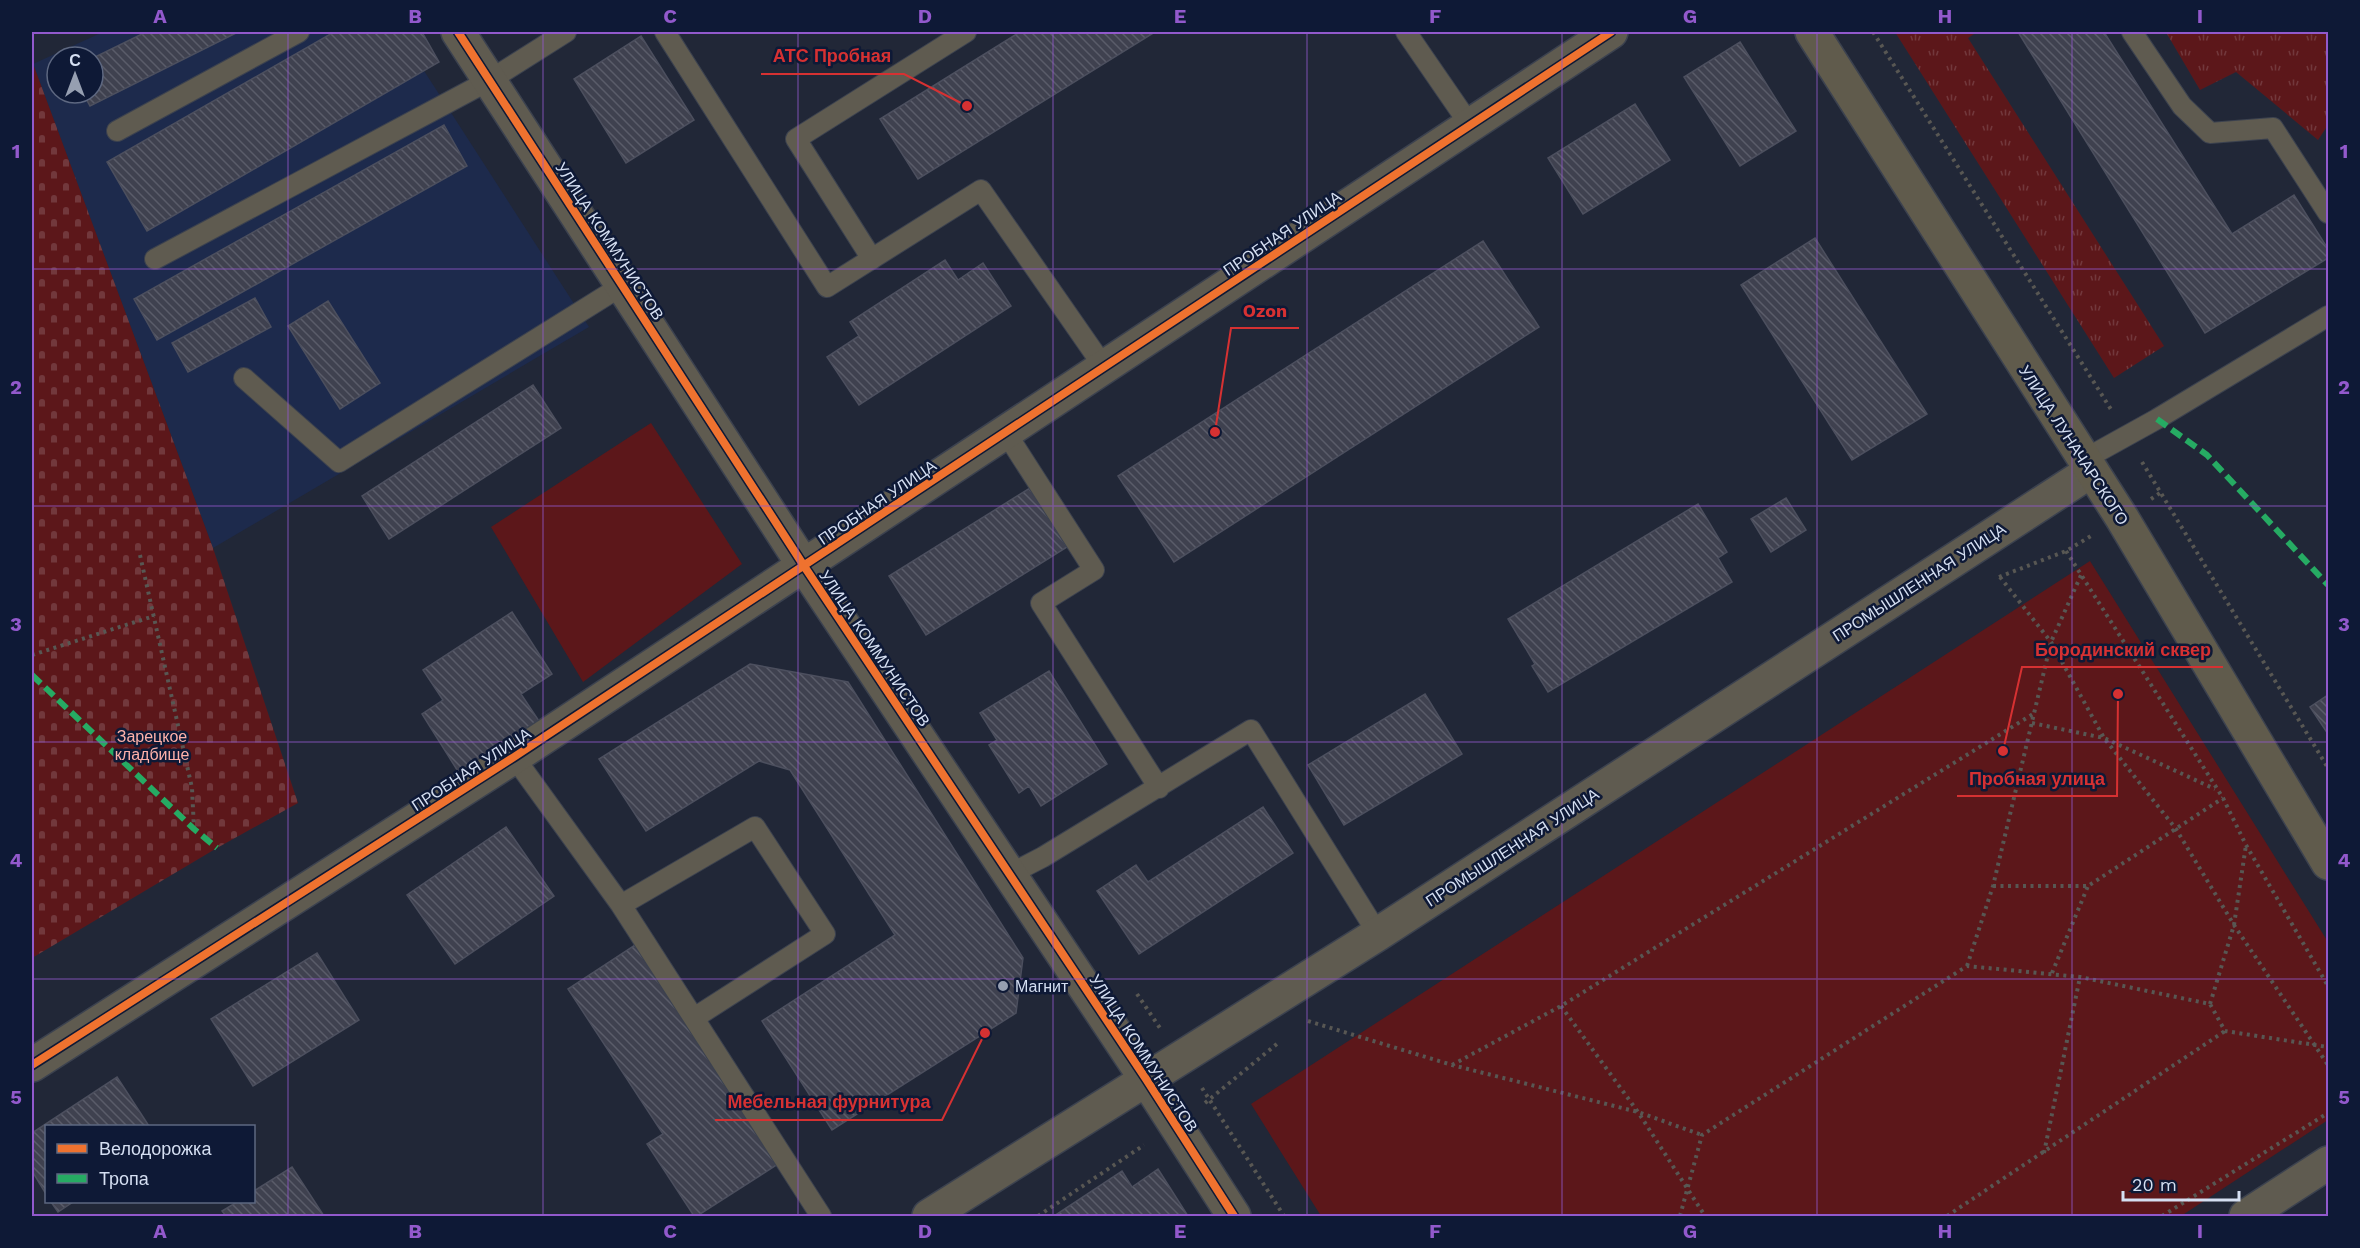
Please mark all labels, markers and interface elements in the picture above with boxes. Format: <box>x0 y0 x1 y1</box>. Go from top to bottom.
text: A <box>153 4 167 28</box>
text: B <box>408 4 422 28</box>
text: C <box>663 4 677 28</box>
text: D <box>918 4 932 28</box>
text: E <box>1174 4 1186 28</box>
text: F <box>1429 4 1441 28</box>
text: G <box>1683 4 1697 28</box>
text: H <box>1938 4 1952 28</box>
text: I <box>2197 4 2203 28</box>
callout: АТС Пробная <box>761 38 904 74</box>
north arrow <box>45 45 105 105</box>
text: АТС Пробная <box>773 45 891 66</box>
text: С <box>69 51 81 70</box>
text: 1 <box>12 139 20 163</box>
text: 1 <box>2340 139 2348 163</box>
street label: УЛИЦА КОММУНИСТОВ <box>551 159 668 324</box>
street label: ПРОБНАЯ УЛИЦА <box>1220 187 1345 280</box>
callout: Ozon <box>1231 292 1299 328</box>
text: Ozon <box>1243 300 1287 321</box>
street label: УЛИЦА ЛУНАЧАРСКОГО <box>2015 362 2132 529</box>
text: 2 <box>10 375 22 399</box>
text: 2 <box>2338 375 2350 399</box>
street label: ПРОБНАЯ УЛИЦА <box>815 456 940 549</box>
street label: ПРОМЫШЛЕННАЯ УЛИЦА <box>1829 519 2010 646</box>
street label: УЛИЦА КОММУНИСТОВ <box>815 567 934 730</box>
text: 3 <box>10 612 22 636</box>
text: 3 <box>2338 612 2350 636</box>
callout: Бородинский сквер <box>2022 631 2223 667</box>
text: Бородинский сквер <box>2035 639 2211 660</box>
street label: ПРОБНАЯ УЛИЦА <box>408 724 535 815</box>
park label: Зарецкое кладбище <box>115 727 189 764</box>
callout: Пробная улица <box>1957 760 2117 796</box>
text: Пробная улица <box>1969 768 2106 789</box>
street label: ПРОМЫШЛЕННАЯ УЛИЦА <box>1422 784 1603 911</box>
text: 4 <box>10 848 23 872</box>
text: 4 <box>2338 848 2351 872</box>
street label: УЛИЦА КОММУНИСТОВ <box>1085 971 1202 1136</box>
place label: Магнит <box>1015 977 1069 996</box>
marker: Магнит <box>996 979 1010 993</box>
callout: Мебельная фурнитура <box>715 1084 942 1120</box>
text: 5 <box>10 1085 22 1109</box>
text: 5 <box>2338 1085 2350 1109</box>
text: Мебельная фурнитура <box>727 1091 932 1112</box>
legend <box>45 1125 255 1203</box>
text: Велодорожка <box>99 1138 212 1159</box>
scale bar <box>2123 1164 2238 1202</box>
text: Тропа <box>99 1168 150 1189</box>
text: 20 m <box>2132 1174 2177 1195</box>
text: A <box>153 1219 167 1243</box>
text: B <box>408 1219 422 1243</box>
text: C <box>663 1219 677 1243</box>
text: D <box>918 1219 932 1243</box>
text: E <box>1174 1219 1186 1243</box>
text: F <box>1429 1219 1441 1243</box>
text: G <box>1683 1219 1697 1243</box>
text: H <box>1938 1219 1952 1243</box>
text: I <box>2197 1219 2203 1243</box>

